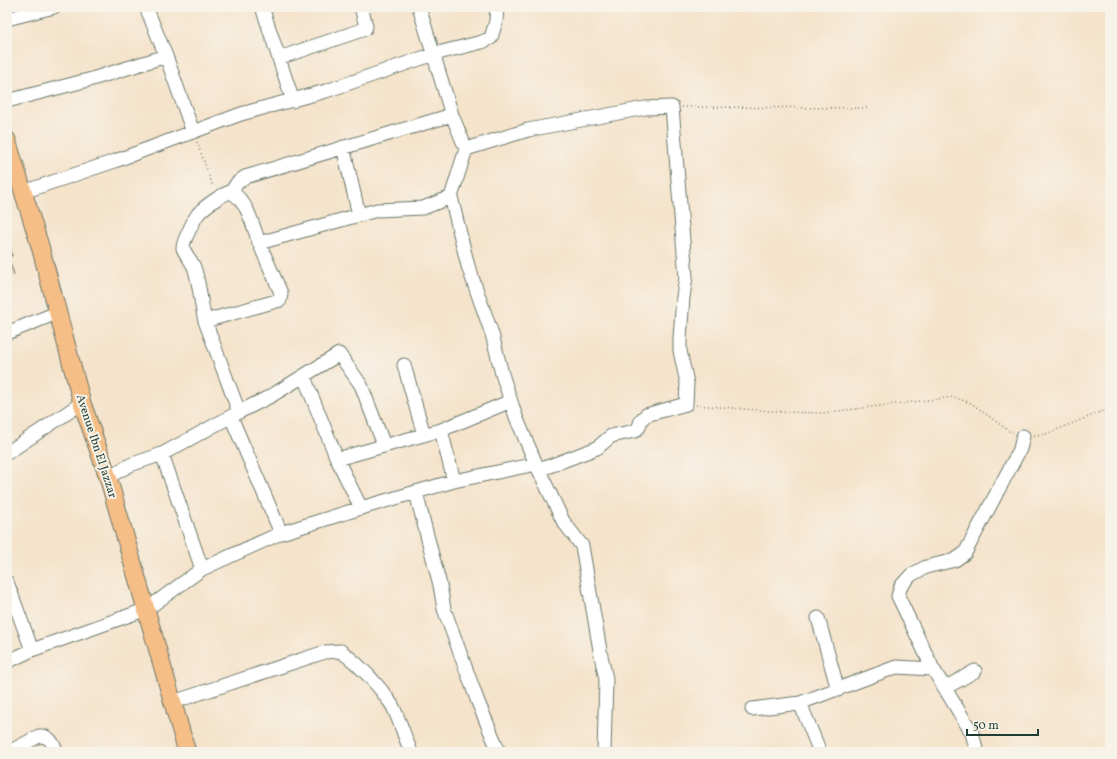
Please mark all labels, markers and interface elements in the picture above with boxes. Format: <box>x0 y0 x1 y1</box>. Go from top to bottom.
street label: Avenue Ibn El Jazzar <box>72 392 120 500</box>
scale bar <box>967 711 1038 737</box>
text: 50 m <box>973 718 999 734</box>

